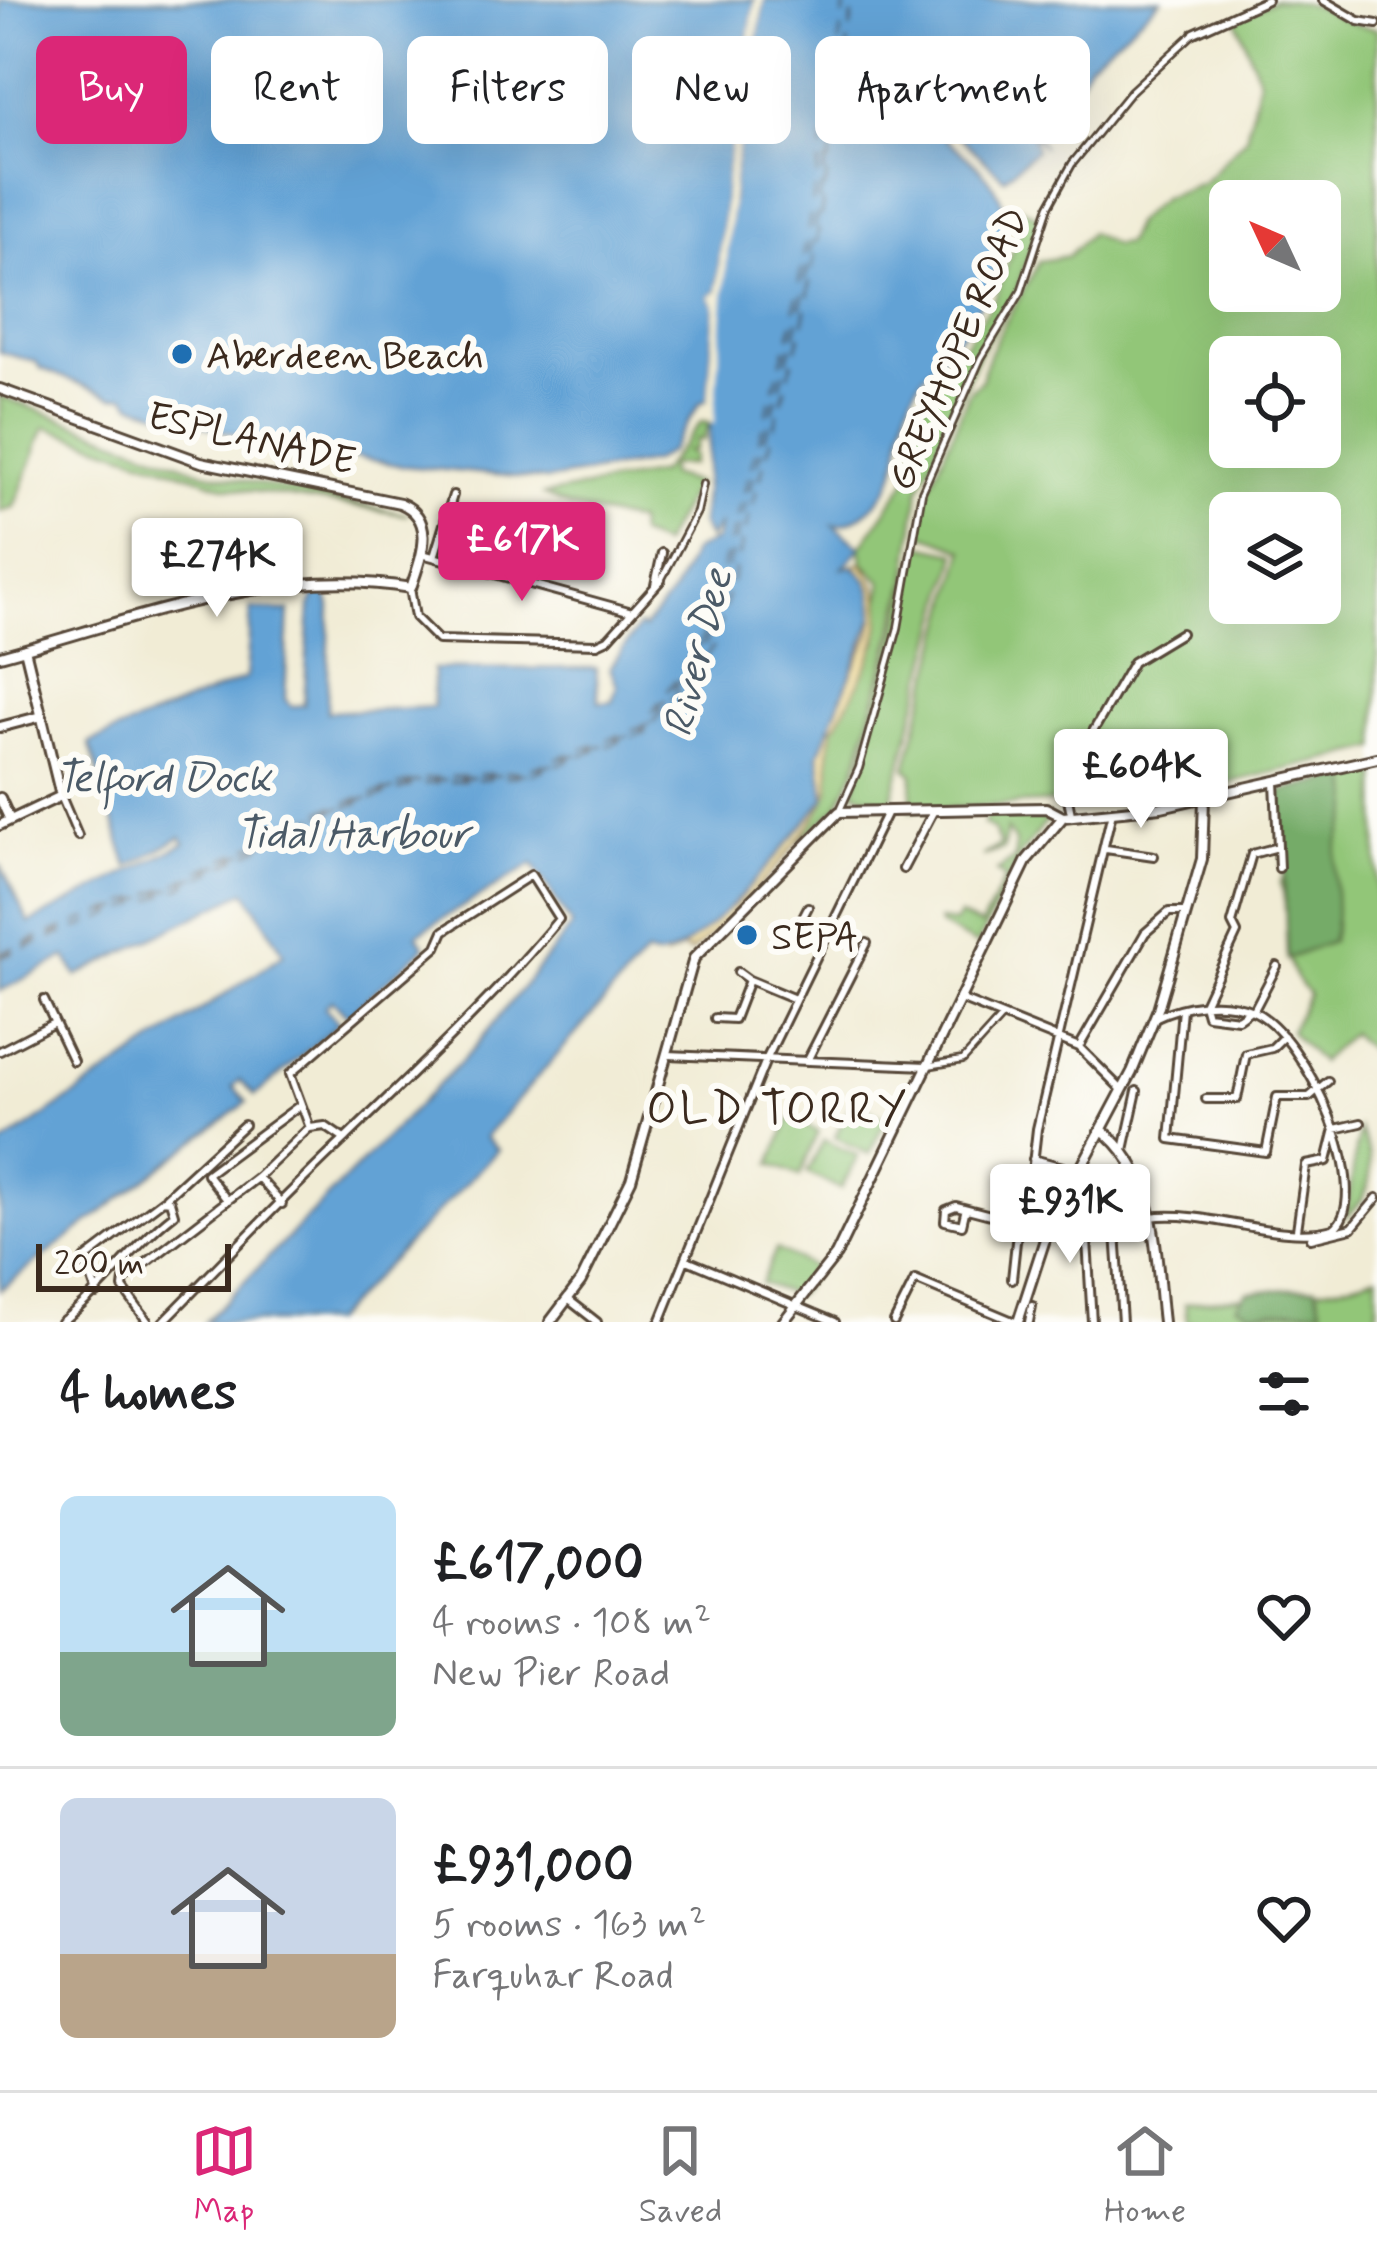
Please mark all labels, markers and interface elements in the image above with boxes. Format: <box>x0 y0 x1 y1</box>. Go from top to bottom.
chip: Buy <box>36 36 187 144</box>
chip: Rent <box>211 36 383 144</box>
chip: Filters <box>407 36 608 144</box>
chip: New <box>632 36 791 144</box>
chip: Apartment <box>815 36 1090 144</box>
north arrow <box>1209 180 1341 312</box>
map controls <box>1209 180 1341 624</box>
street label: GREYHOPE ROAD <box>877 200 1042 499</box>
place label: Aberdeen Beach <box>206 332 484 383</box>
button: locate <box>1209 336 1341 468</box>
marker: Aberdeen Beach <box>169 341 195 367</box>
street label: ESPLANADE <box>142 392 360 489</box>
button: layers <box>1209 492 1341 624</box>
pin: £617K <box>438 502 606 604</box>
text: £617K <box>465 515 579 566</box>
pin: £274K <box>133 518 301 620</box>
text: £274K <box>159 531 275 582</box>
water label: River Dee <box>652 562 747 743</box>
pin: £604K <box>1057 729 1225 831</box>
text: £604K <box>1081 742 1201 793</box>
water label: Telford Dock <box>55 752 273 810</box>
water label: Tidal Harbour <box>236 808 474 863</box>
place label: SEPA <box>771 913 858 964</box>
marker: SEPA <box>734 922 760 948</box>
district label: OLD TORRY <box>646 1081 910 1140</box>
pin: £931K <box>986 1164 1154 1266</box>
text: £931K <box>1017 1177 1123 1228</box>
scale bar <box>36 1238 231 1291</box>
text: 200 m <box>54 1243 144 1287</box>
text: 4 homes <box>60 1361 237 1427</box>
icon: filters <box>1251 1361 1317 1427</box>
text: £617,000 <box>432 1532 644 1598</box>
icon: home <box>156 1544 300 1688</box>
icon: heart <box>1251 1583 1317 1649</box>
text: 4 rooms · 108 m² <box>432 1598 711 1649</box>
text: New Pier Road <box>432 1649 670 1700</box>
text: £931,000 <box>432 1834 634 1900</box>
icon: home <box>156 1846 300 1990</box>
icon: heart <box>1251 1885 1317 1951</box>
text: 5 rooms · 163 m² <box>432 1900 706 1951</box>
text: Farquhar Road <box>432 1951 674 2002</box>
tab: Map <box>191 2118 257 2234</box>
tab: Saved <box>639 2118 722 2234</box>
tab: Home <box>1104 2118 1186 2234</box>

